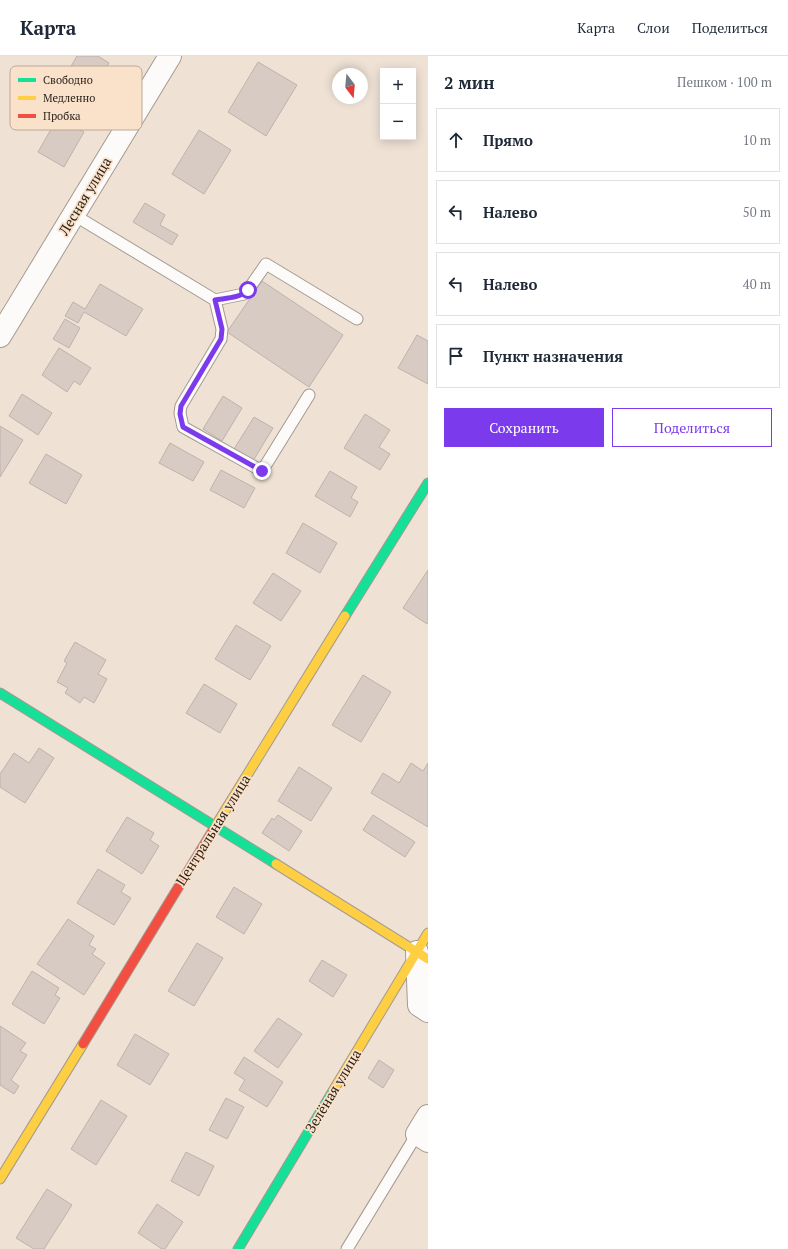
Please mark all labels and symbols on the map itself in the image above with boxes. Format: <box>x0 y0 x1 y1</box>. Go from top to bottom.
legend <box>10 66 142 130</box>
north arrow <box>332 68 368 104</box>
text: Свободно <box>43 73 93 87</box>
text: Медленно <box>43 91 95 105</box>
text: Пробка <box>43 109 81 123</box>
street label: Лесная улица <box>53 153 115 239</box>
route start <box>239 281 257 299</box>
route end <box>253 462 271 480</box>
street label: Центральная улица <box>171 771 254 889</box>
street label: Зелёная улица <box>300 1045 365 1136</box>

